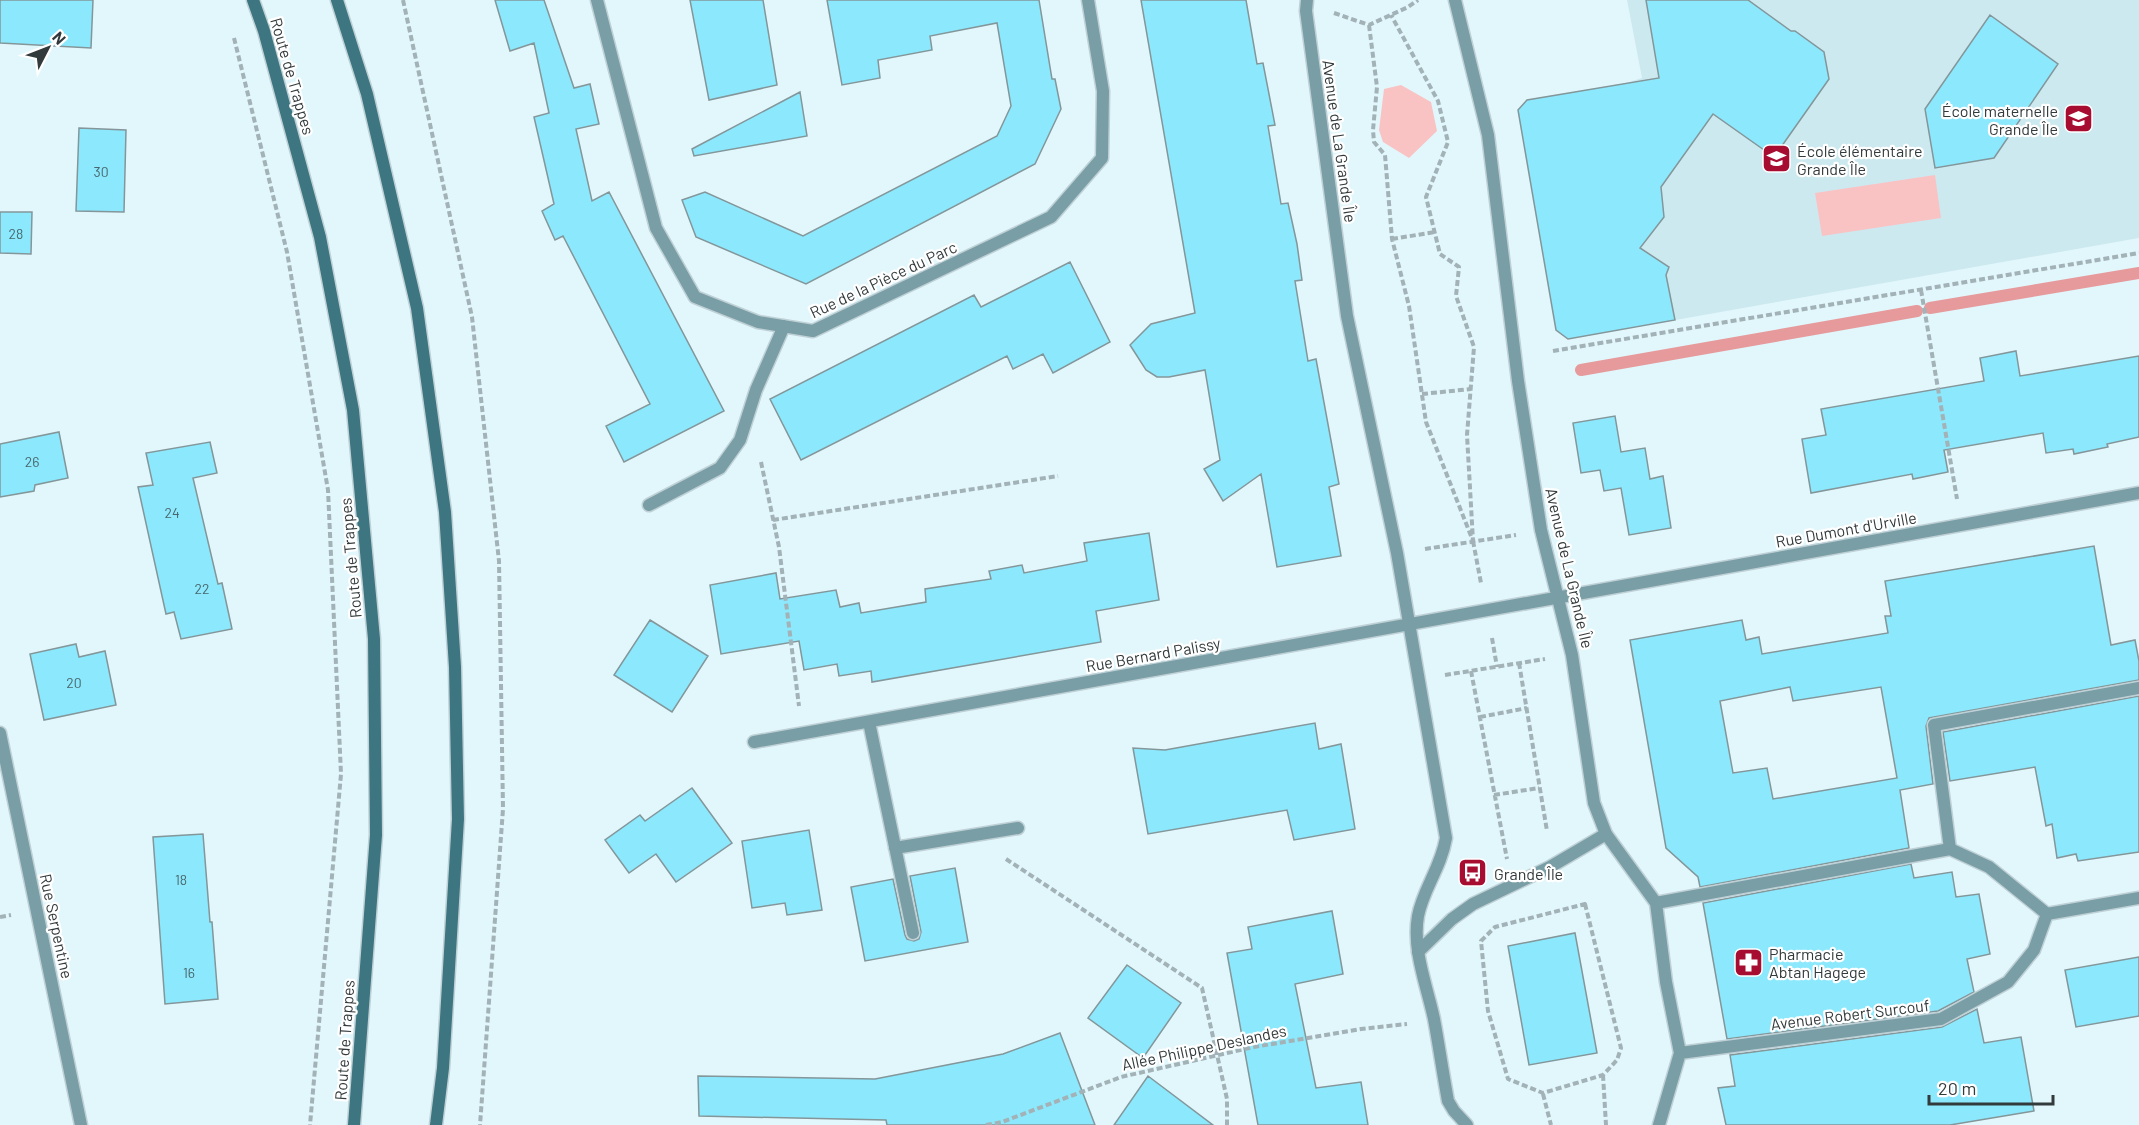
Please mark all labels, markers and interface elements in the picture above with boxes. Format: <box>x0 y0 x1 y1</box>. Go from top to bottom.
street label: Route de Trappes <box>267 15 319 137</box>
north arrow <box>18 18 78 78</box>
text: N <box>49 27 70 48</box>
street label: Avenue de La Grande Île <box>1319 58 1361 224</box>
place label: École maternelle Grande Île <box>1942 101 2058 138</box>
school or university icon: École maternelle Grande Île <box>2063 103 2095 135</box>
place label: École élémentaire Grande Île <box>1797 141 1922 178</box>
school or university icon: École élémentaire Grande Île <box>1760 143 1792 175</box>
house number: 30 <box>93 163 109 180</box>
house number: 28 <box>9 225 23 242</box>
street label: Rue de la Pièce du Parc <box>807 237 959 321</box>
house number: 26 <box>25 453 39 470</box>
street label: Avenue de La Grande Île <box>1542 486 1598 650</box>
street label: Route de Trappes <box>335 497 365 619</box>
house number: 24 <box>164 504 180 521</box>
street label: Rue Dumont d'Urville <box>1774 507 1918 551</box>
house number: 22 <box>194 580 210 597</box>
street label: Rue Bernard Palissy <box>1084 633 1222 675</box>
house number: 20 <box>66 674 82 691</box>
bus stop icon: Grande Île <box>1457 857 1489 889</box>
place label: Grande Île <box>1494 864 1563 883</box>
house number: 18 <box>175 871 187 888</box>
street label: Rue Serpentine <box>37 872 77 980</box>
place label: Pharmacie Abtan Hagege <box>1769 944 1866 981</box>
pharmacy icon: Pharmacie Abtan Hagege <box>1732 946 1764 978</box>
house number: 16 <box>183 964 195 981</box>
street label: Route de Trappes <box>330 979 358 1101</box>
street label: Avenue Robert Surcouf <box>1770 995 1931 1033</box>
street label: Allée Philippe Deslandes <box>1120 1020 1288 1074</box>
scale bar <box>1929 1068 2054 1106</box>
text: 20 m <box>1938 1077 1976 1099</box>

